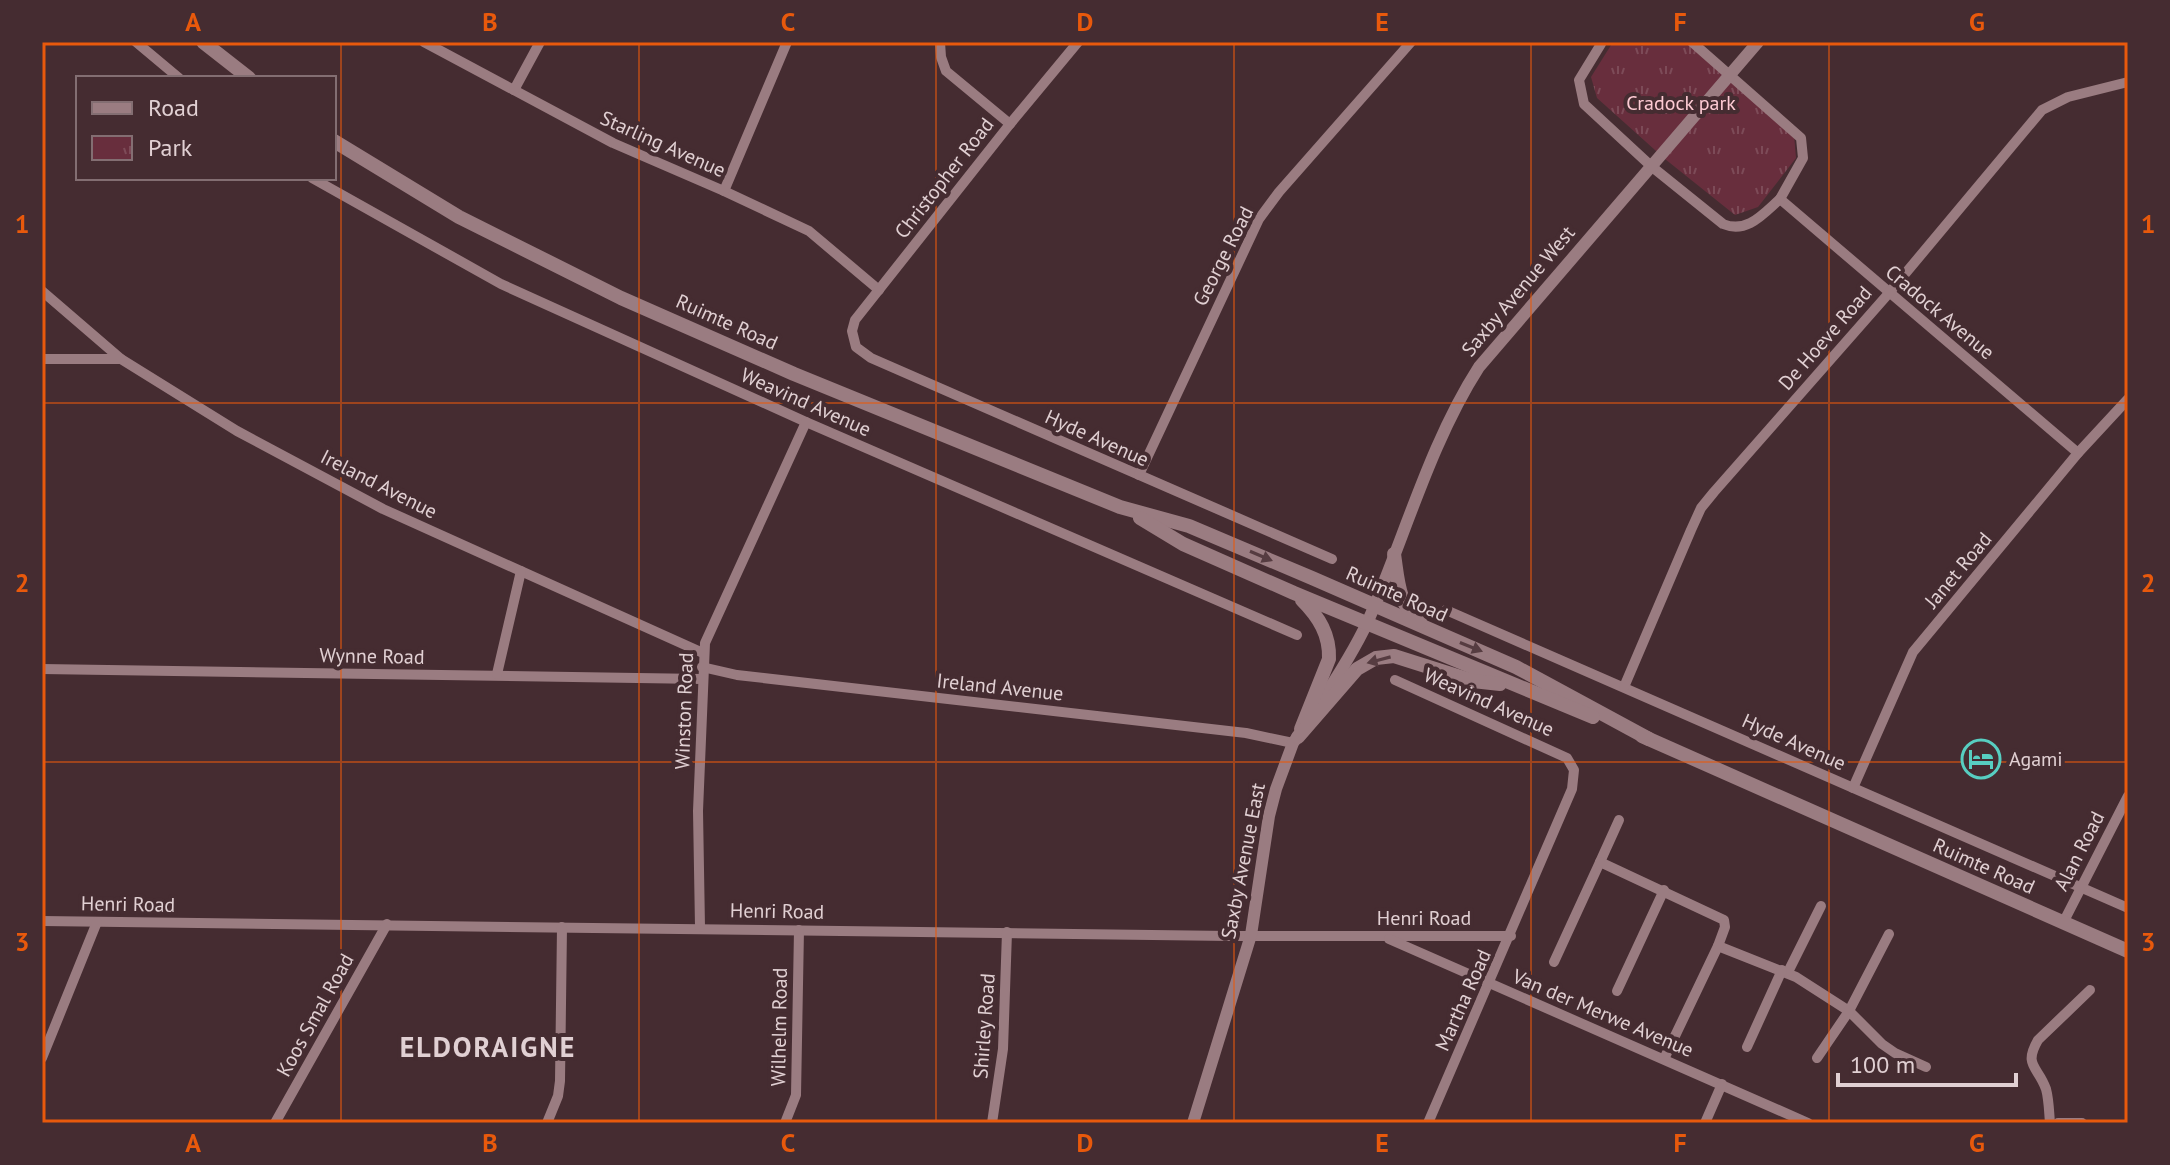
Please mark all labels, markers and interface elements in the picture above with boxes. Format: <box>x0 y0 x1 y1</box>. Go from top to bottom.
text: A <box>185 5 201 38</box>
text: B <box>482 5 498 38</box>
text: C <box>781 5 795 38</box>
text: D <box>1077 5 1093 38</box>
text: E <box>1375 5 1389 38</box>
text: F <box>1673 5 1687 38</box>
text: G <box>1969 5 1985 38</box>
legend <box>76 76 336 180</box>
park label: Cradock park <box>1626 90 1736 116</box>
text: Road <box>148 92 199 123</box>
street label: Starling Avenue <box>596 105 730 183</box>
street label: Christopher Road <box>889 112 999 244</box>
text: Park <box>148 132 193 163</box>
street label: George Road <box>1187 202 1259 310</box>
text: 1 <box>15 207 29 240</box>
text: 1 <box>2141 207 2155 240</box>
street label: Saxby Avenue West <box>1456 220 1581 362</box>
street label: Cradock Avenue <box>1880 259 2000 365</box>
street label: De Hoeve Road <box>1773 281 1877 395</box>
street label: Ruimte Road <box>672 288 782 356</box>
street label: Weavind Avenue <box>737 362 875 442</box>
street label: Hyde Avenue <box>1041 404 1153 472</box>
street label: Ireland Avenue <box>316 443 442 525</box>
street label: Janet Road <box>1918 527 1997 614</box>
one-way arrow <box>1249 550 1273 563</box>
street label: Ruimte Road <box>1342 560 1452 628</box>
text: 2 <box>15 566 29 599</box>
text: 2 <box>2141 566 2155 599</box>
one-way arrow <box>1459 641 1483 654</box>
street label: Wynne Road <box>319 642 425 670</box>
street label: Winston Road <box>669 652 699 770</box>
one-way arrow <box>1367 654 1392 666</box>
street label: Weavind Avenue <box>1420 662 1558 742</box>
street label: Ireland Avenue <box>935 667 1065 707</box>
street label: Hyde Avenue <box>1738 708 1850 776</box>
hotel icon: Agami <box>1960 738 2002 780</box>
place label: Agami <box>2009 746 2063 772</box>
street label: Saxby Avenue East <box>1215 781 1271 941</box>
street label: Alan Road <box>2048 807 2110 895</box>
street label: Ruimte Road <box>1929 832 2039 900</box>
street label: Henri Road <box>81 890 175 918</box>
street label: Henri Road <box>730 897 824 925</box>
street label: Henri Road <box>1377 905 1471 931</box>
text: 3 <box>15 925 29 958</box>
text: 3 <box>2141 925 2155 958</box>
street label: Martha Road <box>1429 945 1497 1055</box>
street label: Koos Smal Road <box>270 949 360 1081</box>
street label: Van der Merwe Avenue <box>1508 963 1697 1063</box>
street label: Wilhelm Road <box>765 967 793 1087</box>
street label: Shirley Road <box>967 972 1001 1080</box>
district label: ELDORAIGNE <box>400 1028 576 1065</box>
scale bar <box>1838 1037 2016 1087</box>
text: 100 m <box>1850 1049 1915 1080</box>
text: A <box>185 1126 201 1159</box>
text: B <box>482 1126 498 1159</box>
text: C <box>781 1126 795 1159</box>
text: D <box>1077 1126 1093 1159</box>
text: E <box>1375 1126 1389 1159</box>
text: F <box>1673 1126 1687 1159</box>
text: G <box>1969 1126 1985 1159</box>

